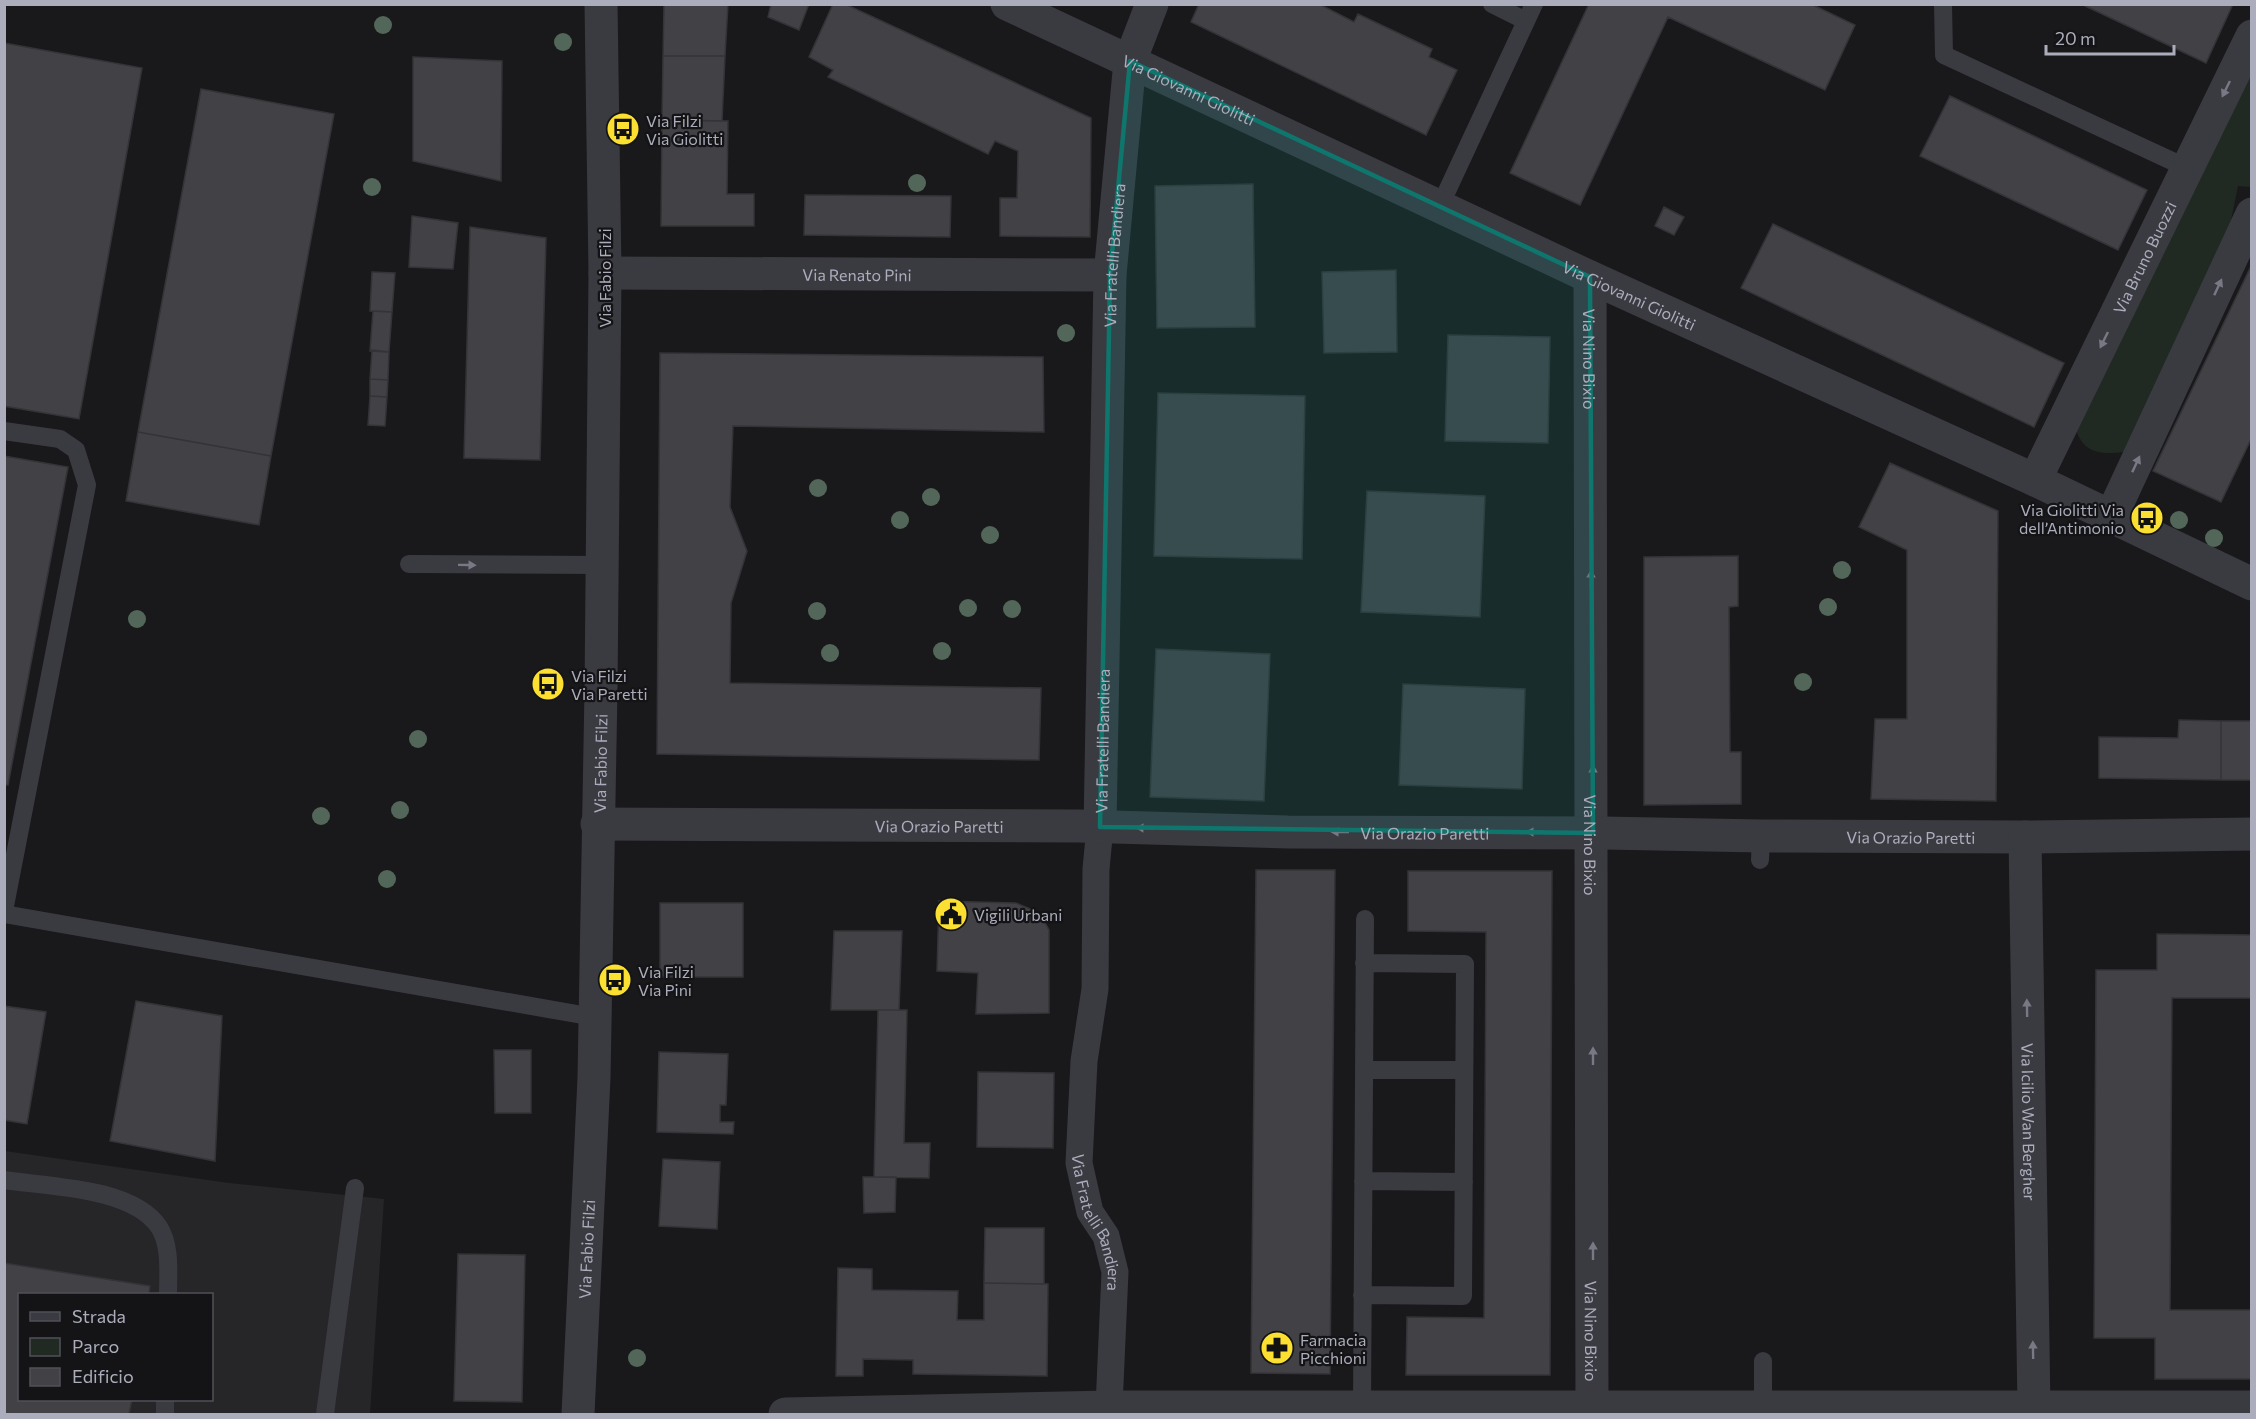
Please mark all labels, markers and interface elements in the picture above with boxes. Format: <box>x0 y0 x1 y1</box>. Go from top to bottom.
scale bar <box>2046 18 2174 56</box>
text: 20 m <box>2055 27 2096 49</box>
street label: Via Giovanni Giolitti <box>1120 50 1259 128</box>
one-way arrow <box>2221 80 2231 98</box>
bus stop icon: Via Filzi Via Giolitti <box>605 111 641 147</box>
place label: Via Filzi Via Giolitti <box>646 111 723 148</box>
street label: Via Fratelli Bandiera <box>1100 182 1128 328</box>
street label: Via Bruno Buozzi <box>2108 198 2179 317</box>
street label: Via Fabio Filzi <box>595 228 614 328</box>
street label: Via Giovanni Giolitti <box>1560 256 1699 334</box>
street label: Via Renato Pini <box>802 264 912 284</box>
one-way arrow <box>2213 279 2222 296</box>
street label: Via Nino Bixio <box>1581 308 1600 410</box>
one-way arrow <box>2099 331 2108 348</box>
one-way arrow <box>2131 456 2140 473</box>
place label: Via Giolitti Via dell’Antimonio <box>2019 500 2124 537</box>
bus stop icon: Via Giolitti Via dell’Antimonio <box>2129 500 2165 536</box>
one-way arrow <box>458 560 477 570</box>
one-way arrow <box>1586 570 1596 589</box>
bus stop icon: Via Filzi Via Paretti <box>530 666 566 702</box>
place label: Via Filzi Via Paretti <box>571 666 648 703</box>
street label: Via Fratelli Bandiera <box>1091 669 1112 814</box>
street label: Via Fabio Filzi <box>589 714 610 813</box>
one-way arrow <box>1588 765 1598 784</box>
street label: Via Nino Bixio <box>1581 794 1601 896</box>
street label: Via Orazio Paretti <box>874 816 1004 835</box>
one-way arrow <box>1135 823 1154 833</box>
street label: Via Orazio Paretti <box>1360 823 1489 842</box>
one-way arrow <box>1330 827 1349 837</box>
one-way arrow <box>1525 827 1544 837</box>
street label: Via Orazio Paretti <box>1846 827 1975 846</box>
public building icon: Vigili Urbani <box>933 896 969 932</box>
place label: Vigili Urbani <box>974 905 1062 924</box>
bus stop icon: Via Filzi Via Pini <box>597 962 633 998</box>
place label: Via Filzi Via Pini <box>638 962 694 999</box>
one-way arrow <box>2023 998 2032 1017</box>
street label: Via Icilio Wan Bergher <box>2019 1043 2040 1202</box>
one-way arrow <box>1588 1047 1598 1066</box>
street label: Via Fratelli Bandiera <box>1069 1153 1125 1291</box>
street label: Via Fabio Filzi <box>574 1199 598 1299</box>
one-way arrow <box>1588 1242 1597 1261</box>
street label: Via Nino Bixio <box>1582 1280 1601 1382</box>
legend <box>18 1293 213 1401</box>
text: Strada <box>72 1305 126 1327</box>
pharmacy icon: Farmacia Picchioni <box>1259 1330 1295 1366</box>
place label: Farmacia Picchioni <box>1300 1330 1366 1367</box>
text: Parco <box>72 1335 119 1357</box>
one-way arrow <box>2028 1340 2038 1359</box>
text: Edificio <box>72 1365 134 1387</box>

